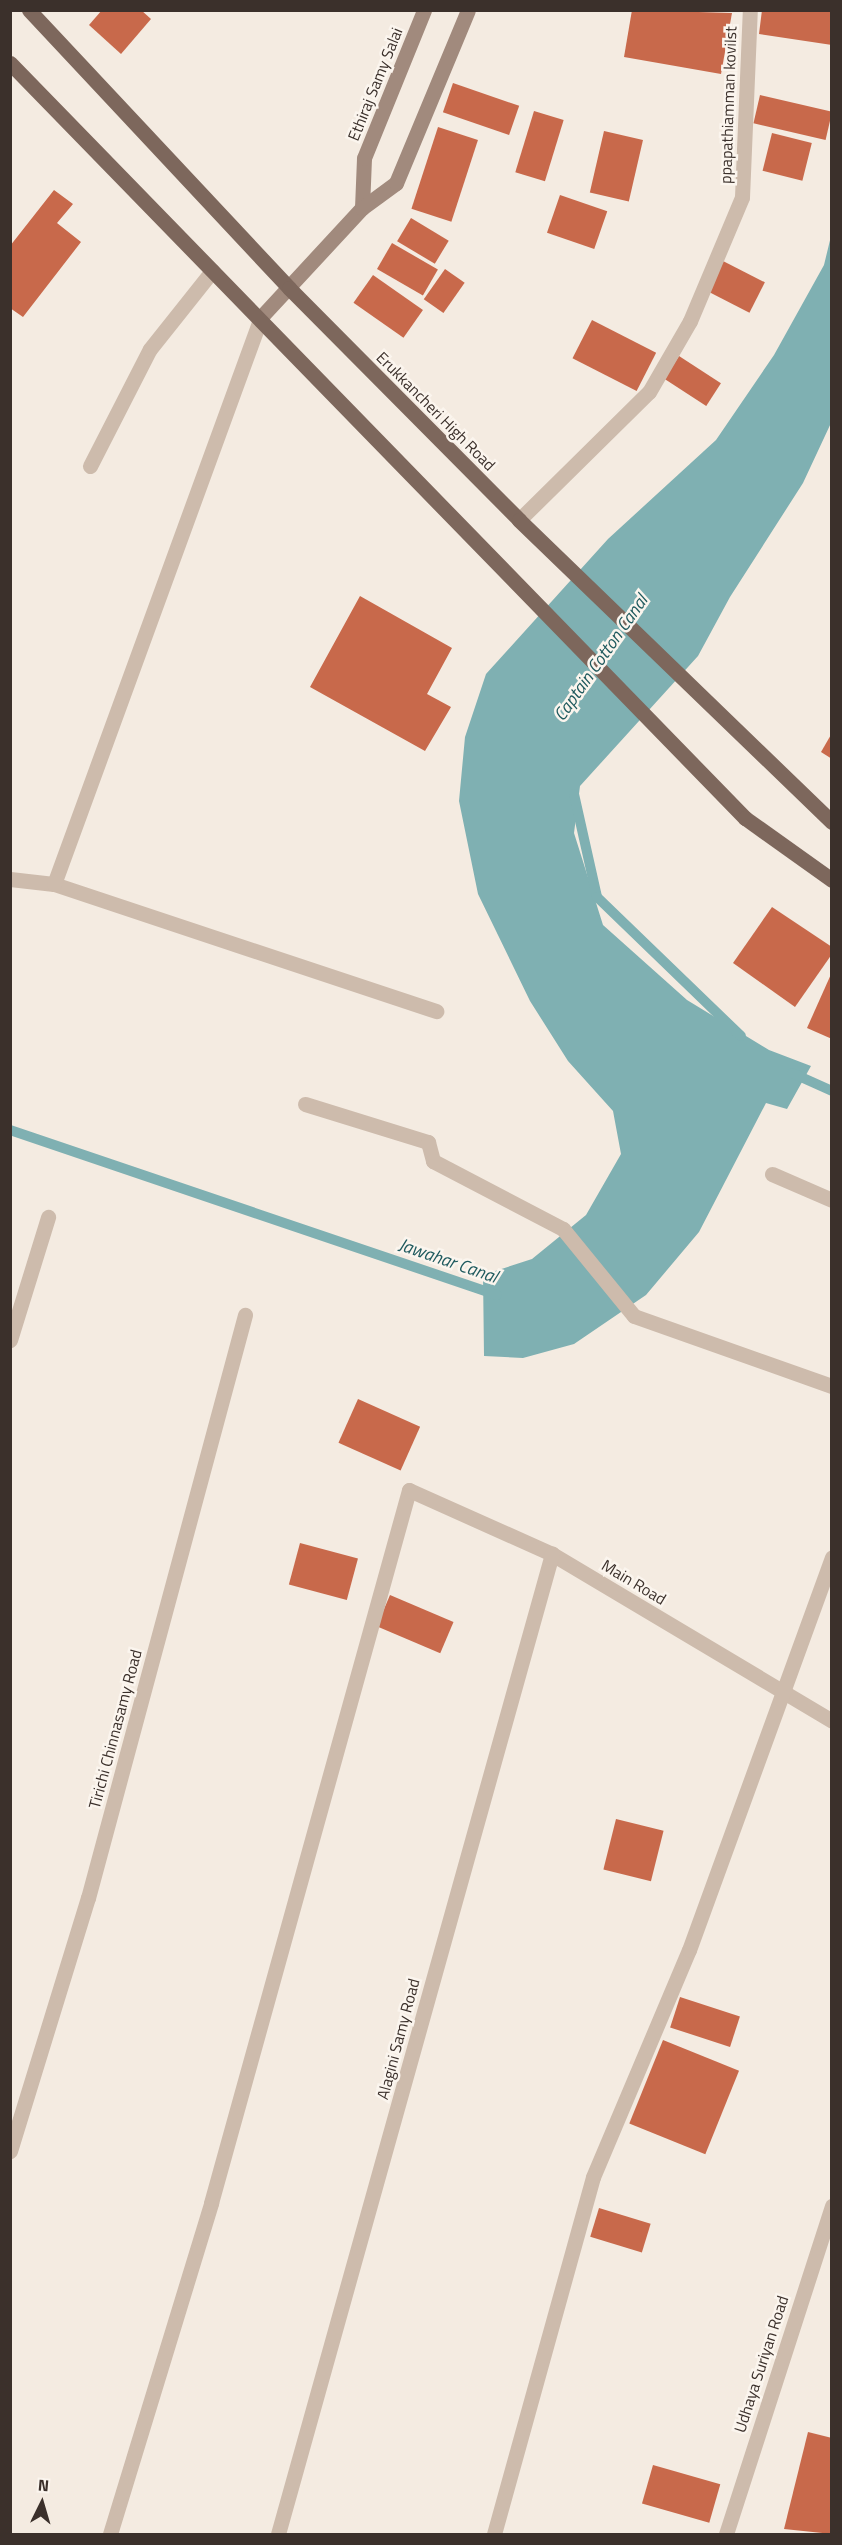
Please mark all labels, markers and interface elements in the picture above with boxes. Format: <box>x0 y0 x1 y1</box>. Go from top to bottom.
street label: Ethiraj Samy Salai <box>344 25 406 143</box>
street label: ppapathiamman kovilst <box>716 26 740 184</box>
street label: Erukkancheri High Road <box>373 348 499 474</box>
water label: Captain Cotton Canal <box>549 591 653 725</box>
water label: Jawahar Canal <box>396 1234 500 1288</box>
street label: Main Road <box>598 1555 670 1609</box>
street label: Tirichi Chinnasamy Road <box>84 1647 146 1811</box>
street label: Alagini Samy Road <box>373 1976 423 2102</box>
street label: Udhaya Suriyan Road <box>730 2293 792 2435</box>
north arrow <box>12 2473 72 2533</box>
text: N <box>37 2473 50 2498</box>

